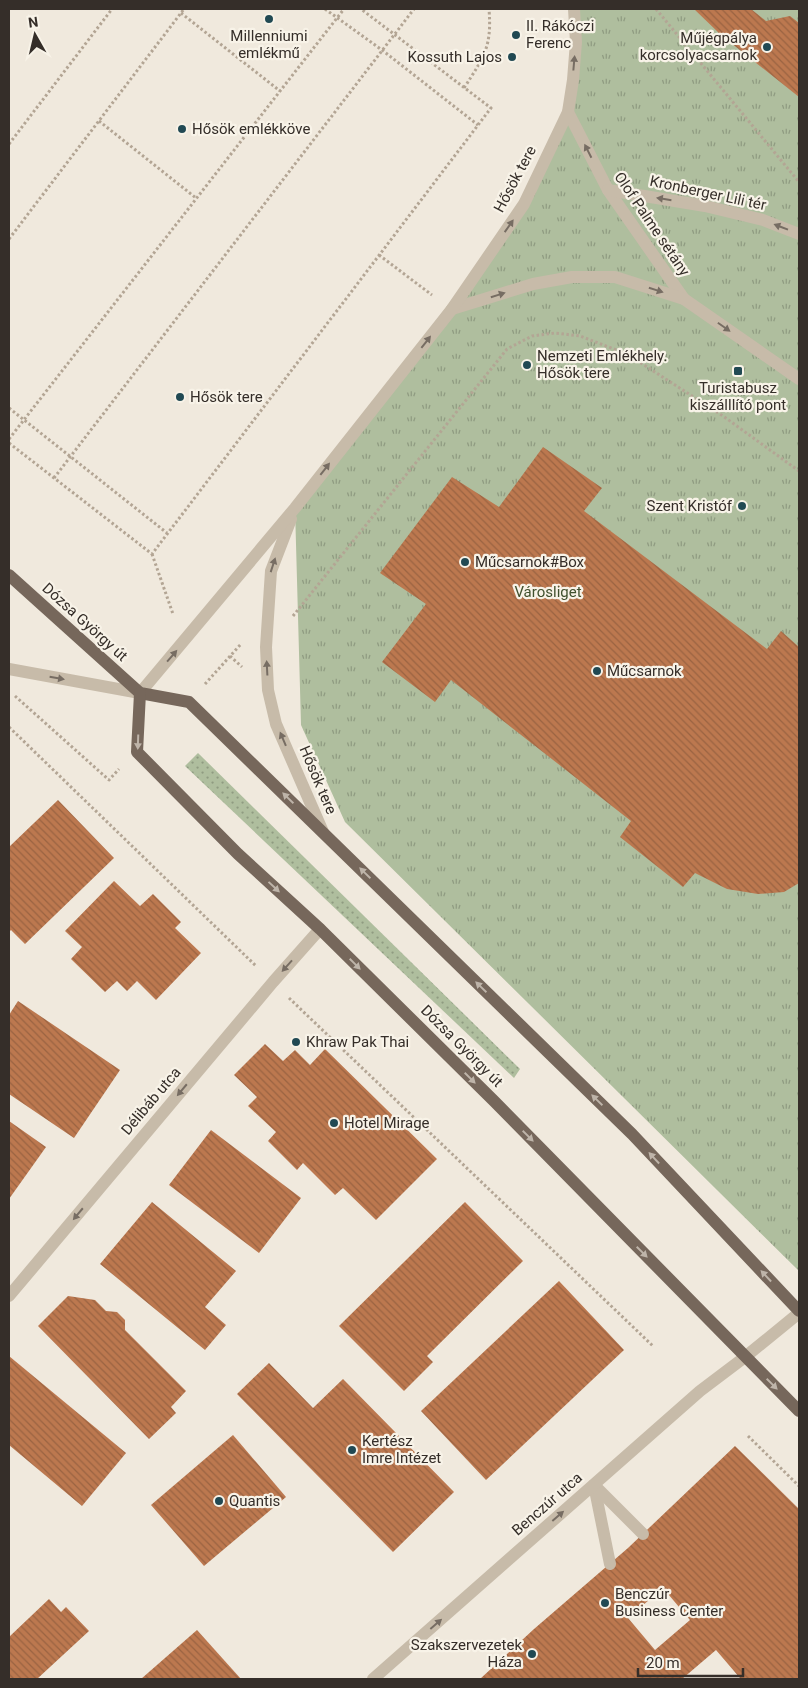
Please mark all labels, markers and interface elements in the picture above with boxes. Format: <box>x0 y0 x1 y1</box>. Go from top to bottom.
north arrow <box>10 10 60 60</box>
marker: Millenniumi emlékmű <box>263 13 275 25</box>
text: N <box>27 14 39 31</box>
place label: II. Rákóczi Ferenc <box>526 17 594 52</box>
place label: Millenniumi emlékmű <box>230 27 308 62</box>
marker: II. Rákóczi Ferenc <box>510 29 522 41</box>
place label: Műjégpálya korcsolyacsarnok <box>640 29 757 64</box>
marker: Műjégpálya korcsolyacsarnok <box>761 41 773 53</box>
place label: Kossuth Lajos <box>407 48 502 66</box>
marker: Kossuth Lajos <box>506 51 518 63</box>
one-way arrow <box>571 55 579 71</box>
place label: Hősök emlékköve <box>192 120 310 138</box>
marker: Hősök emlékköve <box>176 123 188 135</box>
street label: Hősök tere <box>490 143 540 215</box>
one-way arrow <box>584 144 592 158</box>
street label: Olof Palme sétány <box>611 169 693 279</box>
street label: Kronberger Lili tér <box>648 172 768 214</box>
one-way arrow <box>655 195 671 203</box>
one-way arrow <box>504 219 514 232</box>
one-way arrow <box>773 223 788 231</box>
one-way arrow <box>649 287 664 294</box>
one-way arrow <box>491 290 506 298</box>
one-way arrow <box>717 322 731 332</box>
one-way arrow <box>420 336 431 349</box>
place label: Nemzeti Emlékhely. Hősök tere <box>537 347 667 382</box>
marker: Nemzeti Emlékhely. Hősök tere <box>521 359 533 371</box>
marker: Turistabusz kiszálllító pont <box>732 365 744 377</box>
place label: Turistabusz kiszálllító pont <box>690 379 786 414</box>
place label: Hősök tere <box>190 388 263 406</box>
marker: Hősök tere <box>174 391 186 403</box>
one-way arrow <box>320 463 331 476</box>
place label: Szent Kristóf <box>646 497 733 515</box>
marker: Szent Kristóf <box>736 500 748 512</box>
place label: Műcsarnok#Box <box>475 553 585 571</box>
marker: Műcsarnok#Box <box>459 556 471 568</box>
one-way arrow <box>270 558 278 573</box>
street label: Dózsa György út <box>39 579 131 665</box>
park label: Városliget <box>514 583 582 601</box>
one-way arrow <box>166 650 177 663</box>
one-way arrow <box>263 660 271 676</box>
place label: Műcsarnok <box>607 662 682 680</box>
marker: Műcsarnok <box>591 665 603 677</box>
one-way arrow <box>49 674 65 682</box>
one-way arrow <box>279 731 287 746</box>
one-way arrow <box>133 734 141 750</box>
street label: Hősök tere <box>296 743 340 817</box>
one-way arrow <box>282 793 294 805</box>
one-way arrow <box>359 867 371 879</box>
one-way arrow <box>268 881 280 893</box>
one-way arrow <box>348 958 360 970</box>
one-way arrow <box>282 959 293 972</box>
one-way arrow <box>475 981 487 993</box>
street label: Dózsa György út <box>417 1001 507 1091</box>
place label: Khraw Pak Thai <box>306 1033 409 1051</box>
marker: Khraw Pak Thai <box>290 1036 302 1048</box>
street label: Délibáb utca <box>117 1063 185 1139</box>
one-way arrow <box>464 1072 476 1084</box>
one-way arrow <box>177 1083 188 1096</box>
one-way arrow <box>592 1094 604 1106</box>
place label: Hotel Mirage <box>344 1114 430 1132</box>
marker: Hotel Mirage <box>328 1117 340 1129</box>
one-way arrow <box>522 1130 534 1142</box>
one-way arrow <box>648 1152 660 1164</box>
one-way arrow <box>72 1207 83 1220</box>
one-way arrow <box>636 1246 648 1258</box>
one-way arrow <box>760 1270 772 1282</box>
one-way arrow <box>766 1378 778 1390</box>
place label: Kertész Imre Intézet <box>362 1432 441 1467</box>
marker: Kertész Imre Intézet <box>346 1444 358 1456</box>
street label: Benczúr utca <box>508 1469 586 1539</box>
place label: Quantis <box>229 1492 280 1510</box>
marker: Quantis <box>213 1495 225 1507</box>
one-way arrow <box>551 1511 564 1522</box>
place label: Benczúr Business Center <box>615 1585 723 1620</box>
marker: Benczúr Business Center <box>599 1597 611 1609</box>
one-way arrow <box>430 1618 442 1630</box>
place label: Szakszervezetek Háza <box>411 1636 522 1671</box>
scale bar <box>638 1646 743 1678</box>
marker: Szakszervezetek Háza <box>526 1648 538 1660</box>
text: 20 m <box>646 1654 680 1672</box>

